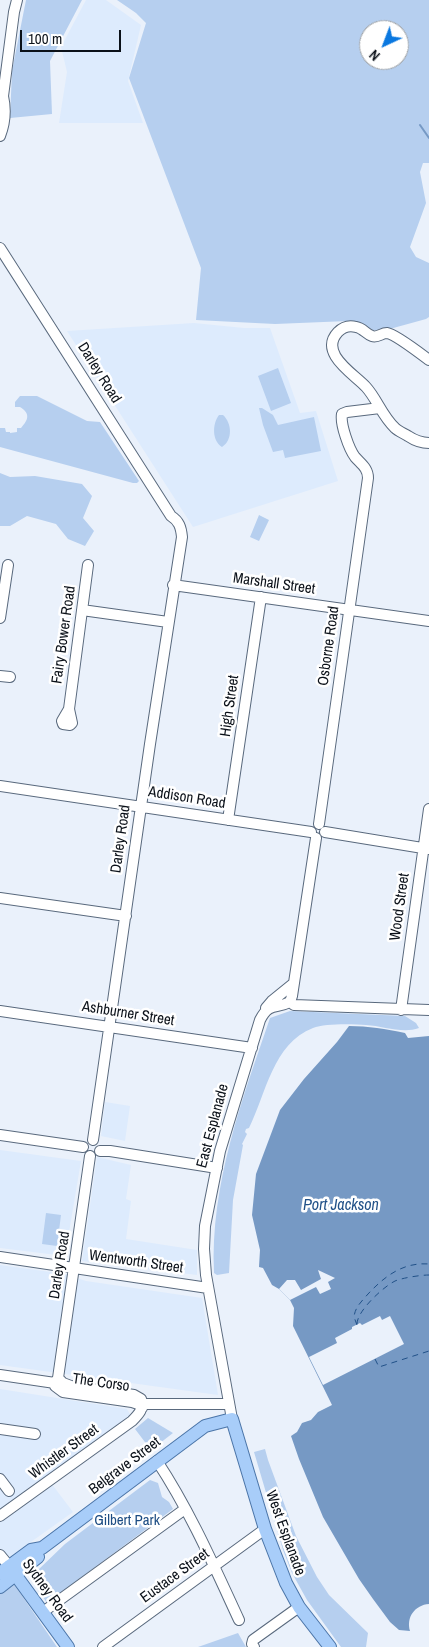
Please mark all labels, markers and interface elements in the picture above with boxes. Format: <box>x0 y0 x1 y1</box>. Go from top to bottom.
scale bar <box>22 20 124 52</box>
north arrow <box>359 20 409 70</box>
text: 100 m <box>28 28 62 49</box>
text: N <box>365 46 384 65</box>
street label: Darley Road <box>73 339 125 407</box>
street label: Marshall Street <box>232 569 316 599</box>
street label: Fairy Bower Road <box>48 585 80 685</box>
street label: Osborne Road <box>315 605 343 687</box>
street label: High Street <box>217 674 243 738</box>
street label: Addison Road <box>147 783 227 813</box>
street label: Darley Road <box>107 804 135 874</box>
street label: Wood Street <box>386 872 414 942</box>
street label: Ashburner Street <box>81 998 175 1030</box>
street label: East Esplanade <box>193 1082 233 1170</box>
water label: Port Jackson <box>303 1196 379 1216</box>
street label: Darley Road <box>46 1230 74 1300</box>
street label: Wentworth Street <box>88 1246 184 1278</box>
street label: The Corso <box>71 1370 131 1396</box>
street label: Whistler Street <box>26 1421 102 1483</box>
street label: Belgrave Street <box>86 1433 164 1499</box>
street label: West Esplanade <box>261 1488 309 1578</box>
park label: Gilbert Park <box>94 1512 160 1530</box>
street label: Eustace Street <box>137 1545 213 1607</box>
street label: Sydney Road <box>18 1556 76 1626</box>

